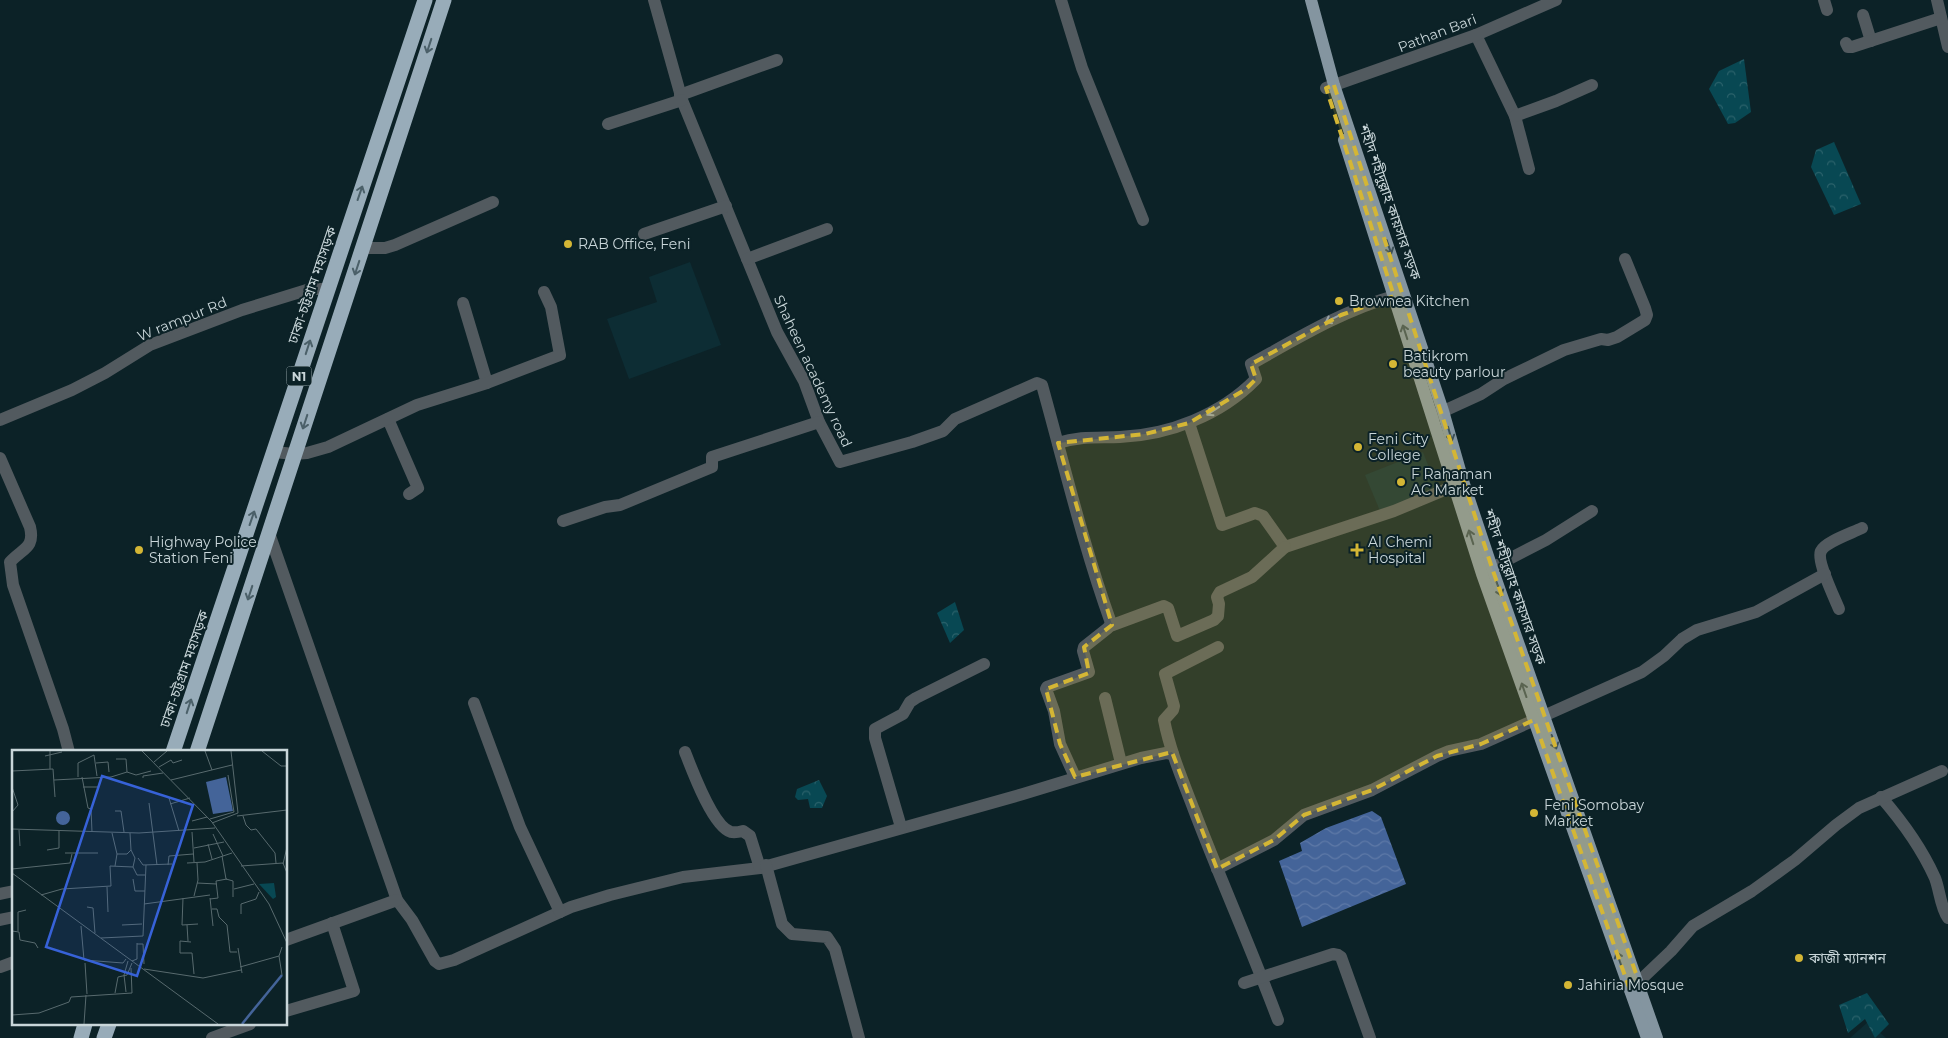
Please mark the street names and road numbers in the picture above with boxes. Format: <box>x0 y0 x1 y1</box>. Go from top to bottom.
street label: Pathan Bari <box>1395 10 1479 56</box>
street label: শহীদ শহীদুল্লাহ কায়সার সড়ক <box>1355 121 1425 283</box>
street label: ঢাকা-চট্টগ্রাম মহাসড়ক <box>283 223 341 347</box>
street label: Shaheen academy road <box>770 292 856 450</box>
street label: W rampur Rd <box>135 293 229 345</box>
road number: N1 <box>286 366 312 386</box>
street label: শহীদ শহীদুল্লাহ কায়সার সড়ক <box>1480 506 1550 668</box>
street label: ঢাকা-চট্টগ্রাম মহাসড়ক <box>155 607 213 731</box>

